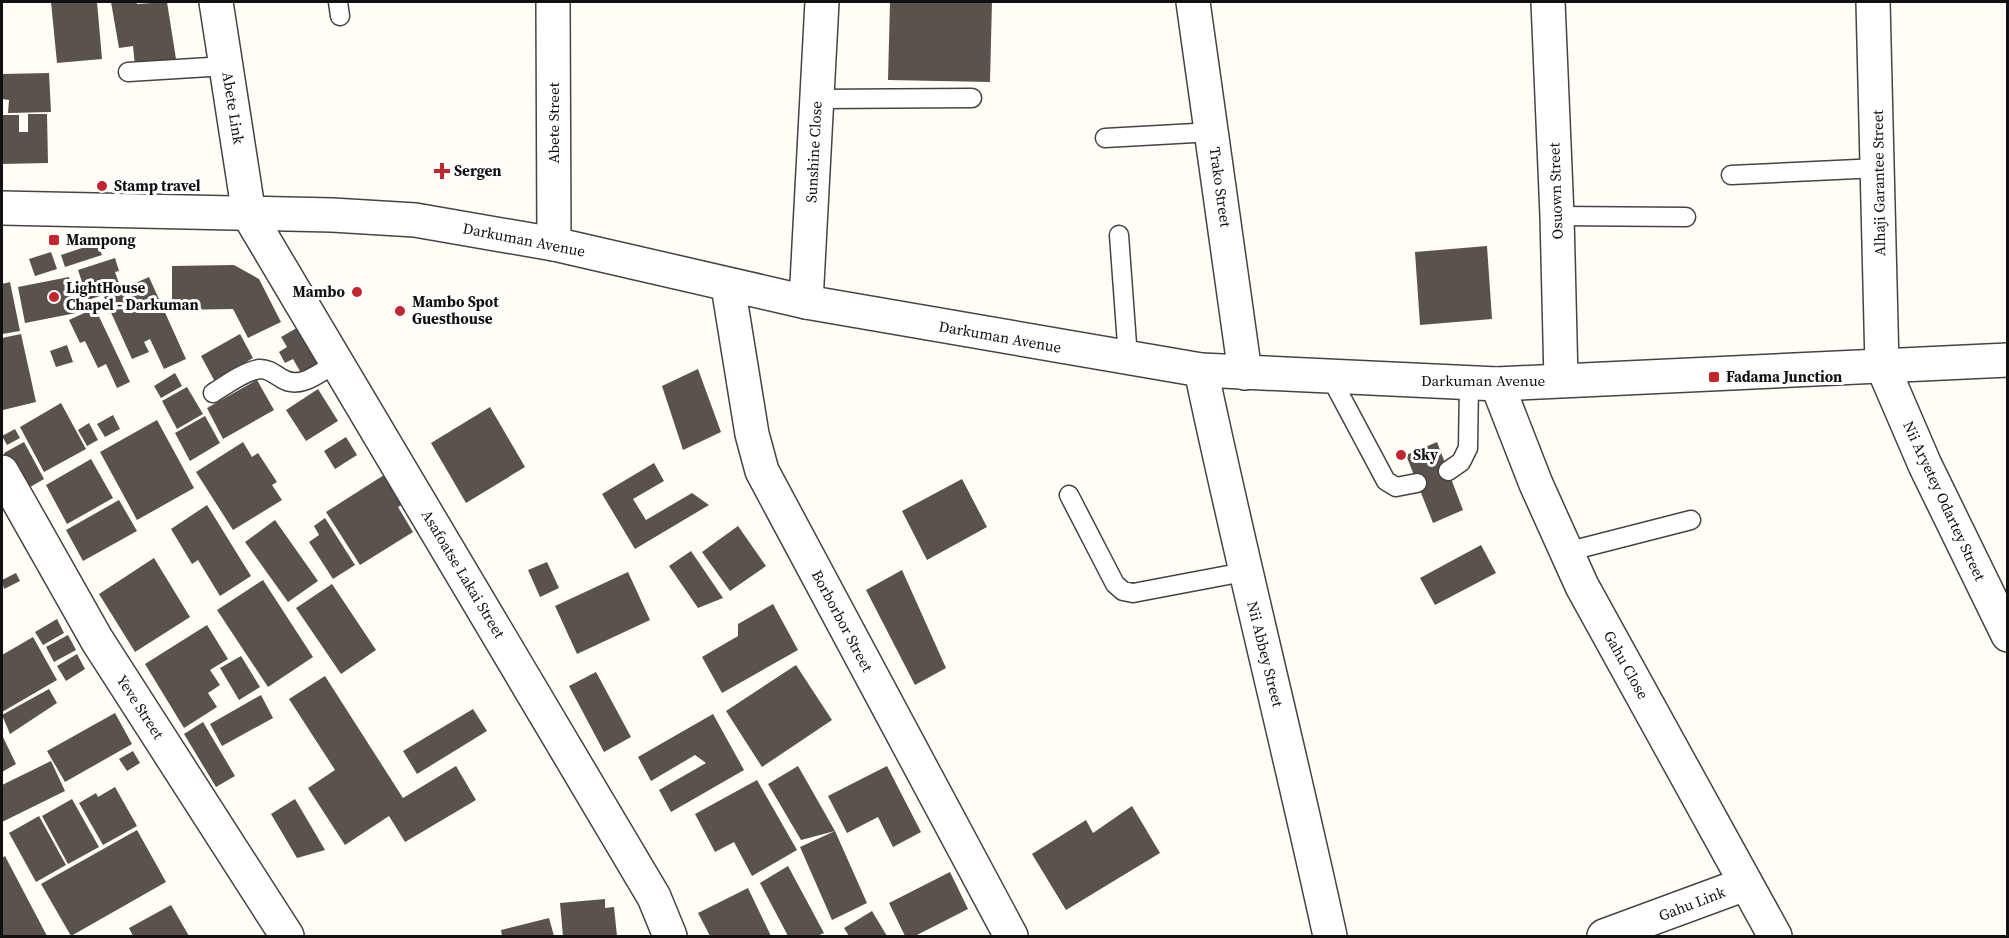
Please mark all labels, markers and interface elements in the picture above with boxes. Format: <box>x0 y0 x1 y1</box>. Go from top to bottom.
street label: Abete Link <box>217 70 250 146</box>
street label: Abete Street <box>543 82 564 164</box>
street label: Sunshine Close <box>800 100 827 203</box>
street label: Alhaji Garantee Street <box>1867 110 1890 256</box>
street label: Osuown Street <box>1543 142 1568 240</box>
street label: Trako Street <box>1204 145 1237 229</box>
place label: Sergen <box>454 160 502 181</box>
marker: Sergen <box>435 164 449 178</box>
place label: Stamp travel <box>114 175 201 196</box>
marker: Stamp travel <box>95 179 109 193</box>
street label: Darkuman Avenue <box>461 217 587 262</box>
place label: Mampong <box>66 229 136 250</box>
marker: Mampong <box>47 233 61 247</box>
place label: LightHouse Chapel - Darkuman <box>66 277 199 315</box>
place label: Mambo <box>293 281 346 302</box>
marker: Mambo <box>350 285 364 299</box>
marker: LightHouse Chapel - Darkuman <box>47 290 61 304</box>
place label: Mambo Spot Guesthouse <box>412 291 499 329</box>
marker: Mambo Spot Guesthouse <box>393 304 407 318</box>
street label: Darkuman Avenue <box>937 315 1063 358</box>
place label: Fadama Junction <box>1726 366 1842 387</box>
street label: Darkuman Avenue <box>1421 370 1545 391</box>
marker: Fadama Junction <box>1707 370 1721 384</box>
street label: Nii Aryetey Odartey Street <box>1898 418 1991 584</box>
place label: Sky <box>1413 444 1438 465</box>
marker: Sky <box>1394 448 1408 462</box>
street label: Asafoatse Lakai Street <box>417 505 510 642</box>
street label: Borborbor Street <box>807 566 878 675</box>
street label: Nii Abbey Street <box>1242 599 1289 709</box>
street label: Gahu Close <box>1599 627 1654 703</box>
street label: Yeve Street <box>112 670 169 743</box>
street label: Gahu Link <box>1655 881 1729 926</box>

